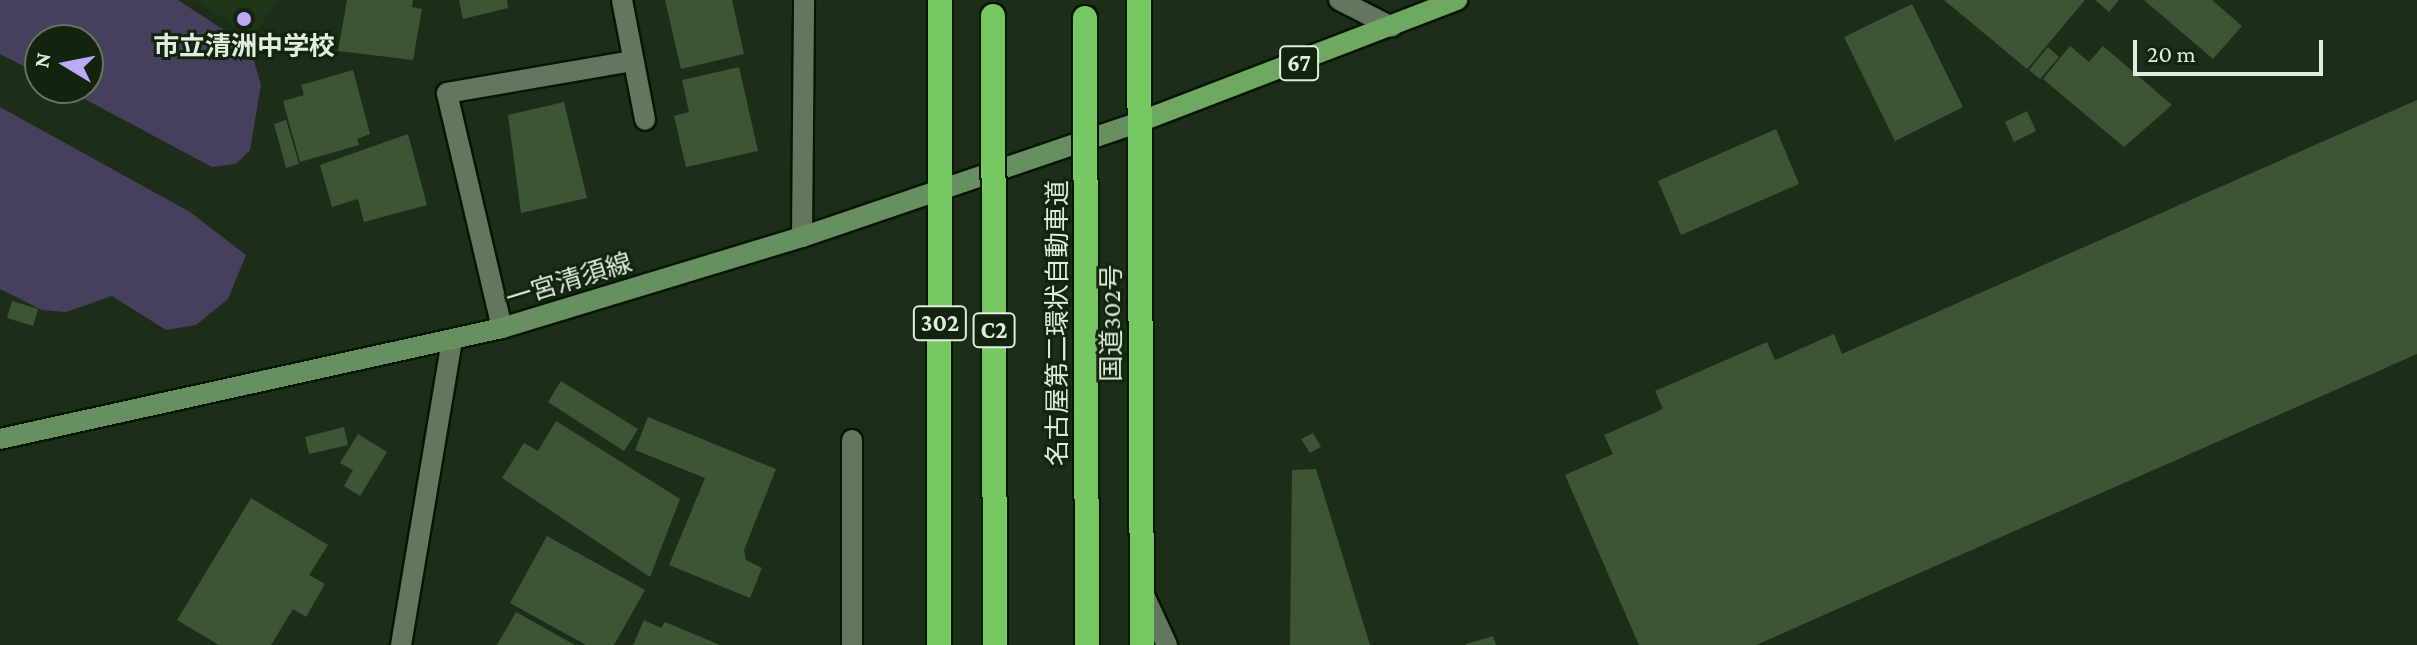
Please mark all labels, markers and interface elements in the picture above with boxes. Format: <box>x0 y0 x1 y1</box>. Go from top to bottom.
marker: 市立清洲中学校 <box>235 10 253 28</box>
north arrow <box>24 24 104 104</box>
scale bar <box>2137 24 2327 74</box>
place label: 市立清洲中学校 <box>153 31 335 63</box>
text: 20 m <box>2147 40 2196 67</box>
road number: 67 <box>1279 43 1319 83</box>
text: N <box>28 51 55 70</box>
street label: 名古屋第二環状自動車道 <box>1042 180 1074 466</box>
street label: 一宮清須線 <box>502 247 636 315</box>
street label: 国道302号 <box>1096 264 1128 382</box>
road number: 302 <box>912 303 968 343</box>
road number: C2 <box>972 310 1016 350</box>

